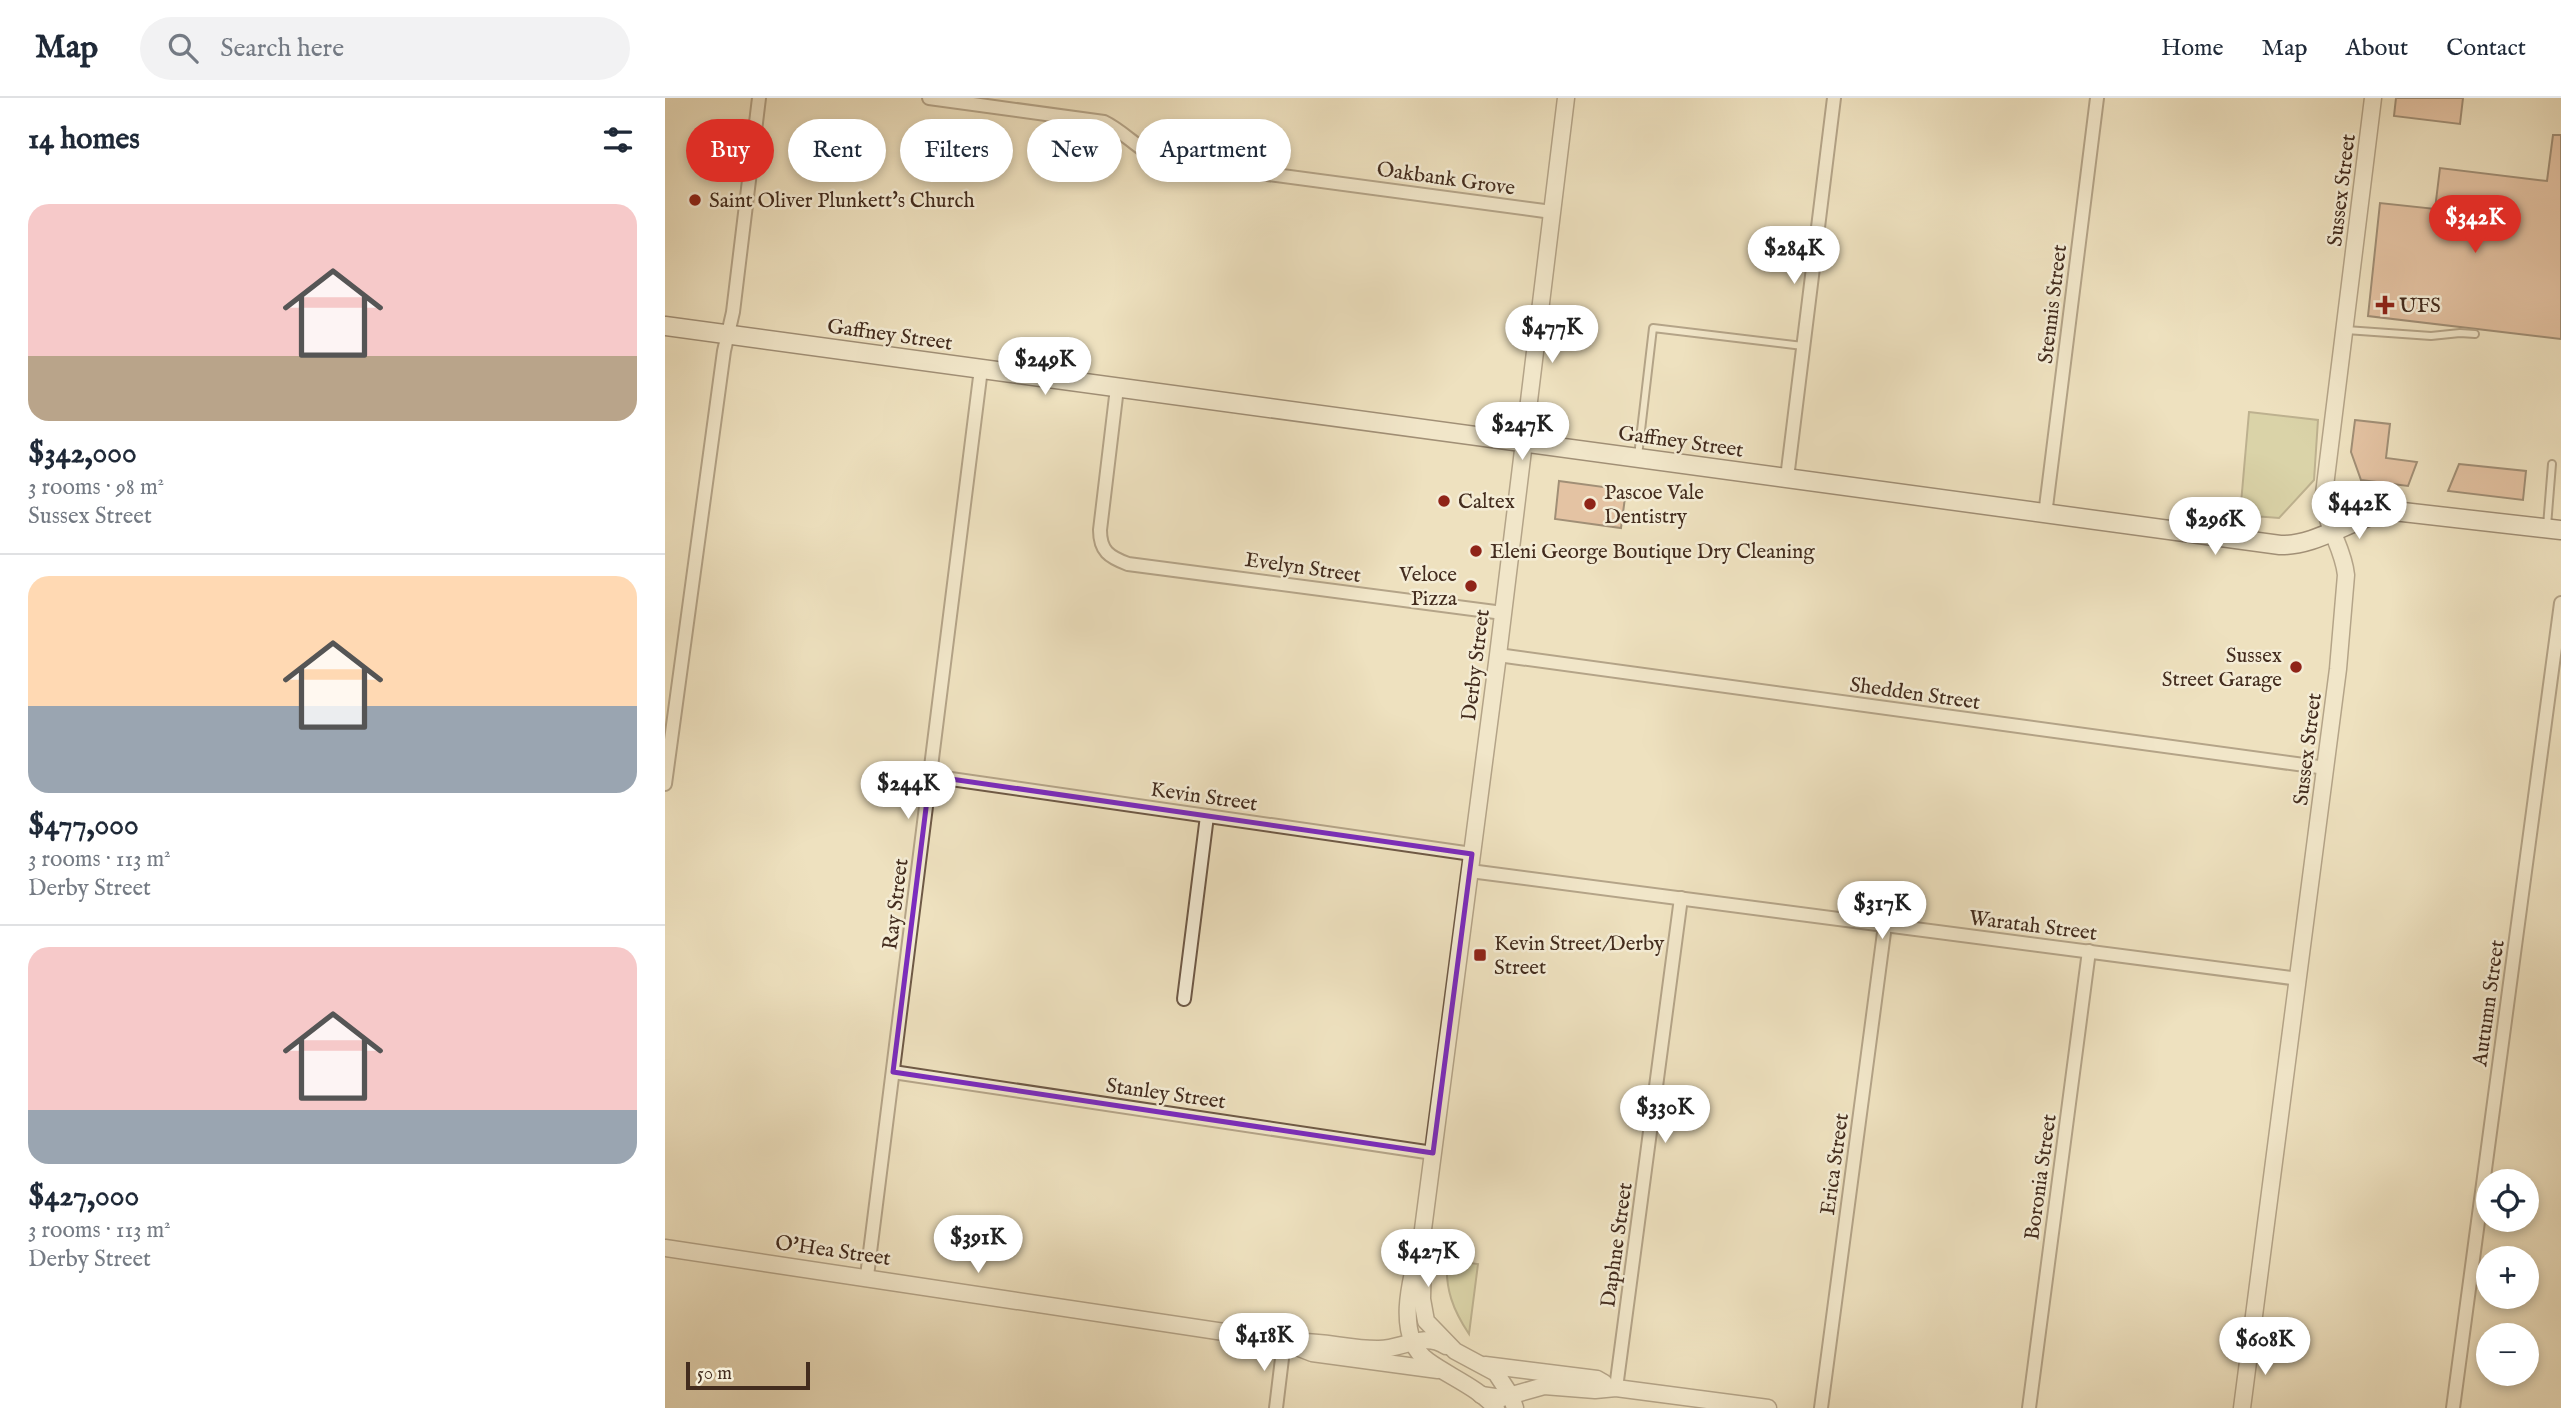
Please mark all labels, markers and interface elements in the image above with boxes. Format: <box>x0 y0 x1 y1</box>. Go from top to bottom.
search box <box>140 17 630 80</box>
text: Map <box>35 27 98 69</box>
icon: search <box>164 29 202 67</box>
text: Search here <box>220 32 344 65</box>
text: Home <box>2161 33 2224 64</box>
text: Map <box>2262 33 2308 64</box>
text: About <box>2346 33 2408 64</box>
text: Contact <box>2446 33 2526 64</box>
chip: Buy <box>686 119 774 182</box>
chip: Rent <box>788 119 886 182</box>
chip: Filters <box>900 119 1013 182</box>
chip: New <box>1027 119 1122 182</box>
chip: Apartment <box>1136 119 1291 182</box>
text: 14 homes <box>28 121 140 159</box>
icon: filters <box>599 121 637 159</box>
street label: Sussex Street <box>2322 132 2363 248</box>
street label: Oakbank Grove <box>1375 156 1517 203</box>
place label: Saint Oliver Plunkett's Church <box>709 188 975 215</box>
marker: Saint Oliver Plunkett's Church <box>687 192 703 208</box>
pin: $342K <box>2426 195 2524 255</box>
text: $342K <box>2445 203 2505 232</box>
pin: $284K <box>1745 226 1843 286</box>
text: $284K <box>1764 234 1824 263</box>
street label: Stennis Street <box>2033 243 2074 365</box>
icon: home <box>270 250 396 376</box>
place label: UFS <box>2399 293 2441 320</box>
marker: UFS <box>2377 297 2393 313</box>
pin: $477K <box>1503 306 1601 365</box>
street label: Gaffney Street <box>825 313 954 358</box>
text: $477K <box>1521 313 1583 342</box>
pin: $249K <box>996 338 1094 397</box>
text: $249K <box>1014 345 1076 374</box>
pin: $247K <box>1473 402 1571 462</box>
text: $247K <box>1491 410 1553 439</box>
street label: Gaffney Street <box>1616 420 1745 465</box>
text: $342,000 <box>28 435 137 473</box>
text: 3 rooms · 98 m² <box>28 473 164 502</box>
place label: Pascoe Vale Dentistry <box>1604 480 1704 531</box>
pin: $442K <box>2310 482 2408 541</box>
place label: Caltex <box>1458 489 1515 516</box>
text: $442K <box>2328 489 2390 518</box>
marker: Caltex <box>1436 493 1452 509</box>
marker: Pascoe Vale Dentistry <box>1582 496 1598 512</box>
pin: $296K <box>2166 498 2264 557</box>
text: Sussex Street <box>28 502 152 531</box>
text: $296K <box>2185 505 2245 534</box>
place label: Eleni George Boutique Dry Cleaning <box>1490 539 1815 566</box>
marker: Eleni George Boutique Dry Cleaning <box>1468 543 1484 559</box>
street label: Evelyn Street <box>1243 547 1363 590</box>
place label: Veloce Pizza <box>1398 562 1458 613</box>
marker: Veloce Pizza <box>1463 578 1479 594</box>
street label: Derby Street <box>1456 608 1497 723</box>
icon: home <box>270 622 396 748</box>
place label: Sussex Street Garage <box>2162 643 2282 694</box>
marker: Sussex Street Garage <box>2288 659 2304 675</box>
street label: Shedden Street <box>1848 672 1982 717</box>
street label: Sussex Street <box>2288 691 2329 807</box>
pin: $244K <box>859 762 957 821</box>
text: $244K <box>877 769 939 798</box>
street label: Kevin Street <box>1149 777 1259 818</box>
text: $477,000 <box>28 807 139 845</box>
text: 3 rooms · 113 m² <box>28 845 171 874</box>
street label: Ray Street <box>877 857 915 951</box>
text: Derby Street <box>28 874 151 903</box>
pin: $317K <box>1833 882 1931 941</box>
text: $317K <box>1853 889 1911 918</box>
street label: Waratah Street <box>1967 905 2098 948</box>
place label: Kevin Street/Derby Street <box>1494 931 1665 982</box>
street label: Autumn Street <box>2467 938 2512 1069</box>
marker: Kevin Street/Derby Street <box>1472 947 1488 963</box>
icon: home <box>270 993 396 1119</box>
street label: Stanley Street <box>1104 1073 1227 1116</box>
pin: $330K <box>1616 1086 1714 1145</box>
text: $330K <box>1636 1093 1694 1122</box>
street label: Erica Street <box>1815 1112 1856 1217</box>
street label: Boronia Street <box>2019 1113 2064 1242</box>
map controls <box>2476 1169 2539 1386</box>
button: locate <box>2476 1169 2539 1232</box>
text: $427,000 <box>28 1178 139 1216</box>
street label: Daphne Street <box>1595 1181 1640 1309</box>
text: 3 rooms · 113 m² <box>28 1216 171 1245</box>
pin: $391K <box>929 1216 1027 1275</box>
text: $391K <box>950 1223 1006 1252</box>
street label: O'Hea Street <box>773 1230 892 1273</box>
pin: $427K <box>1379 1230 1477 1289</box>
text: $427K <box>1397 1237 1459 1266</box>
text: Derby Street <box>28 1245 151 1274</box>
button: + <box>2476 1246 2539 1309</box>
pin: $418K <box>1215 1314 1313 1373</box>
pin: $608K <box>2216 1318 2314 1377</box>
text: $418K <box>1235 1321 1293 1350</box>
button: − <box>2476 1323 2539 1386</box>
text: $608K <box>2235 1325 2295 1354</box>
scale bar <box>686 1359 810 1391</box>
text: 50 m <box>697 1362 732 1386</box>

